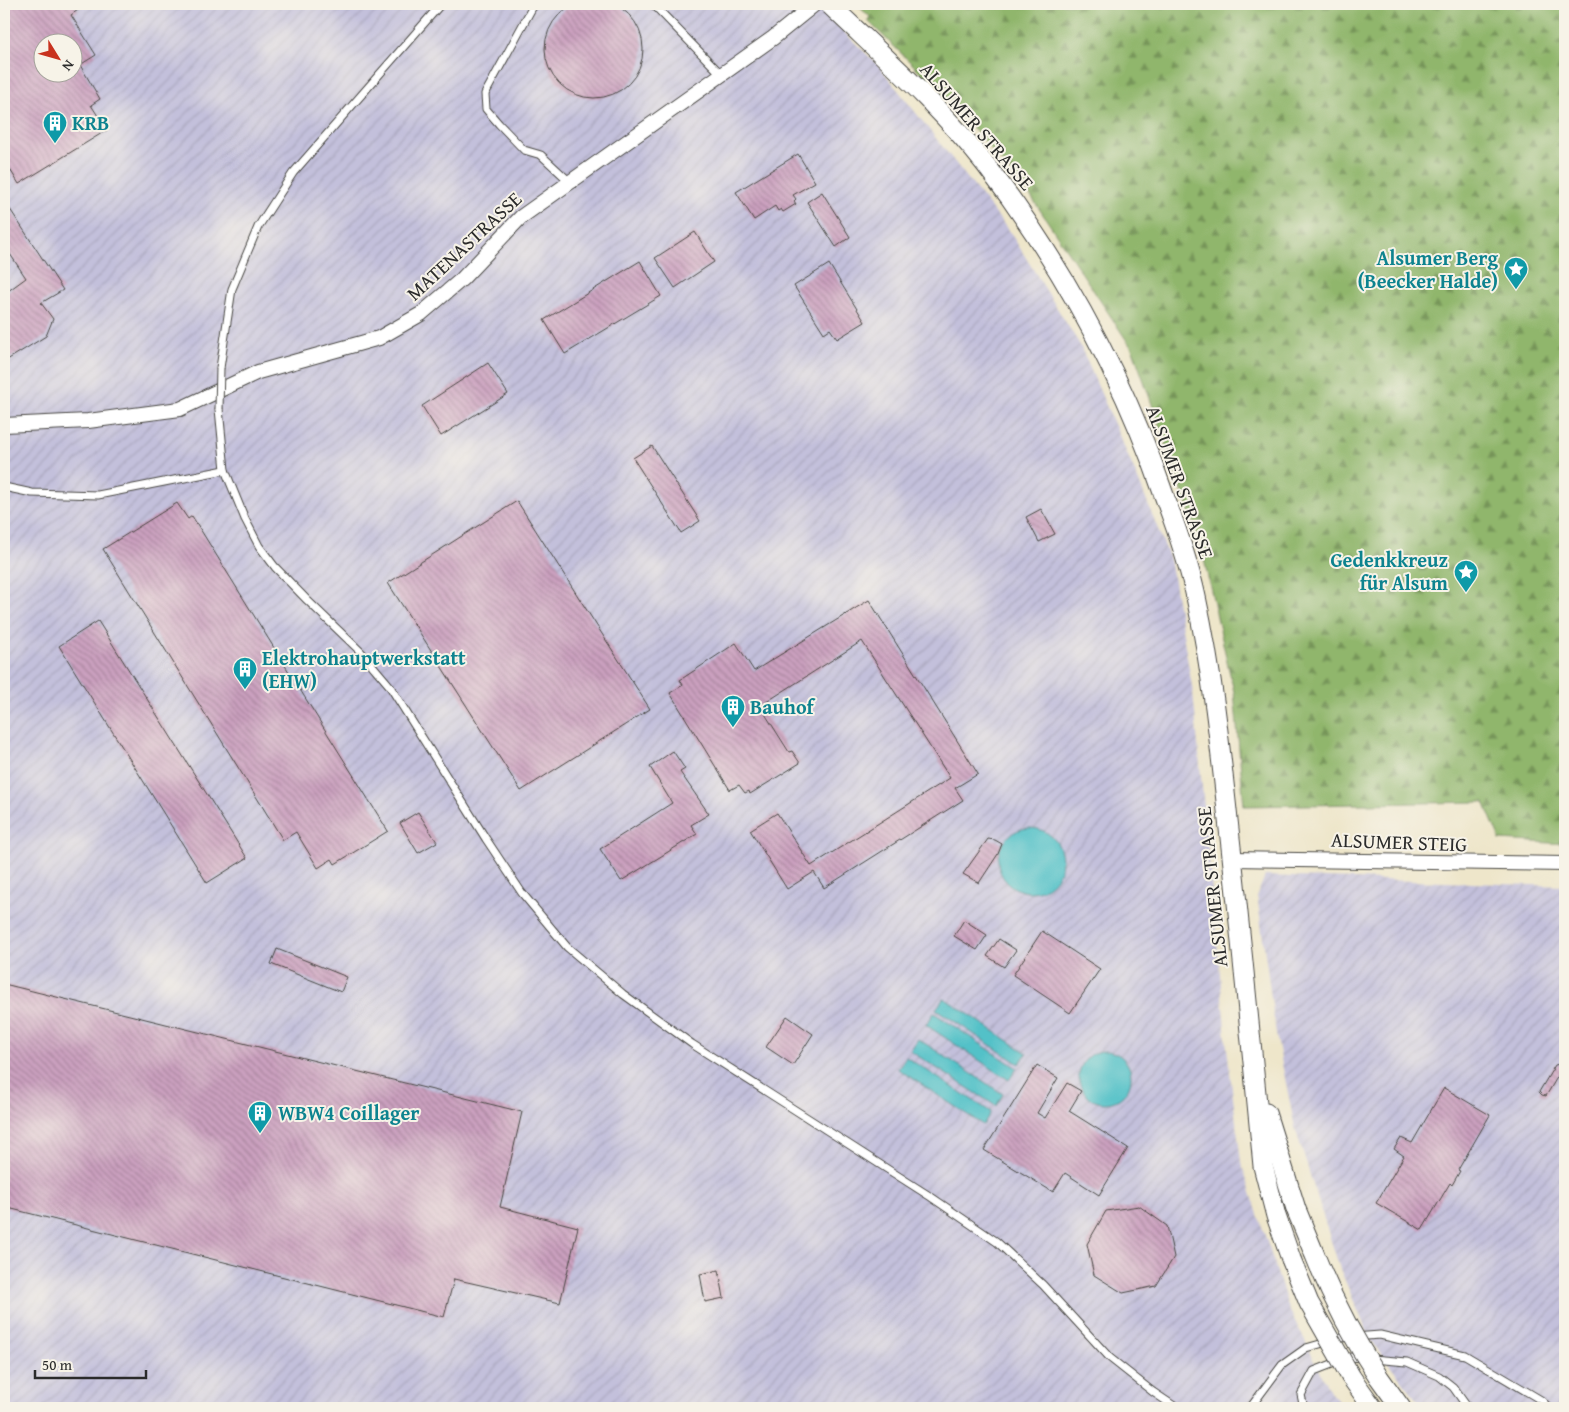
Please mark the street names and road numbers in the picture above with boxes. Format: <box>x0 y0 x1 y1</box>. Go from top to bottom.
street label: ALSUMER STRASSE <box>913 55 1041 196</box>
street label: MATENASTRASSE <box>400 184 528 307</box>
street label: ALSUMER STRASSE <box>1139 401 1222 563</box>
street label: ALSUMER STRASSE <box>1189 805 1234 969</box>
street label: ALSUMER STEIG <box>1330 825 1468 858</box>

